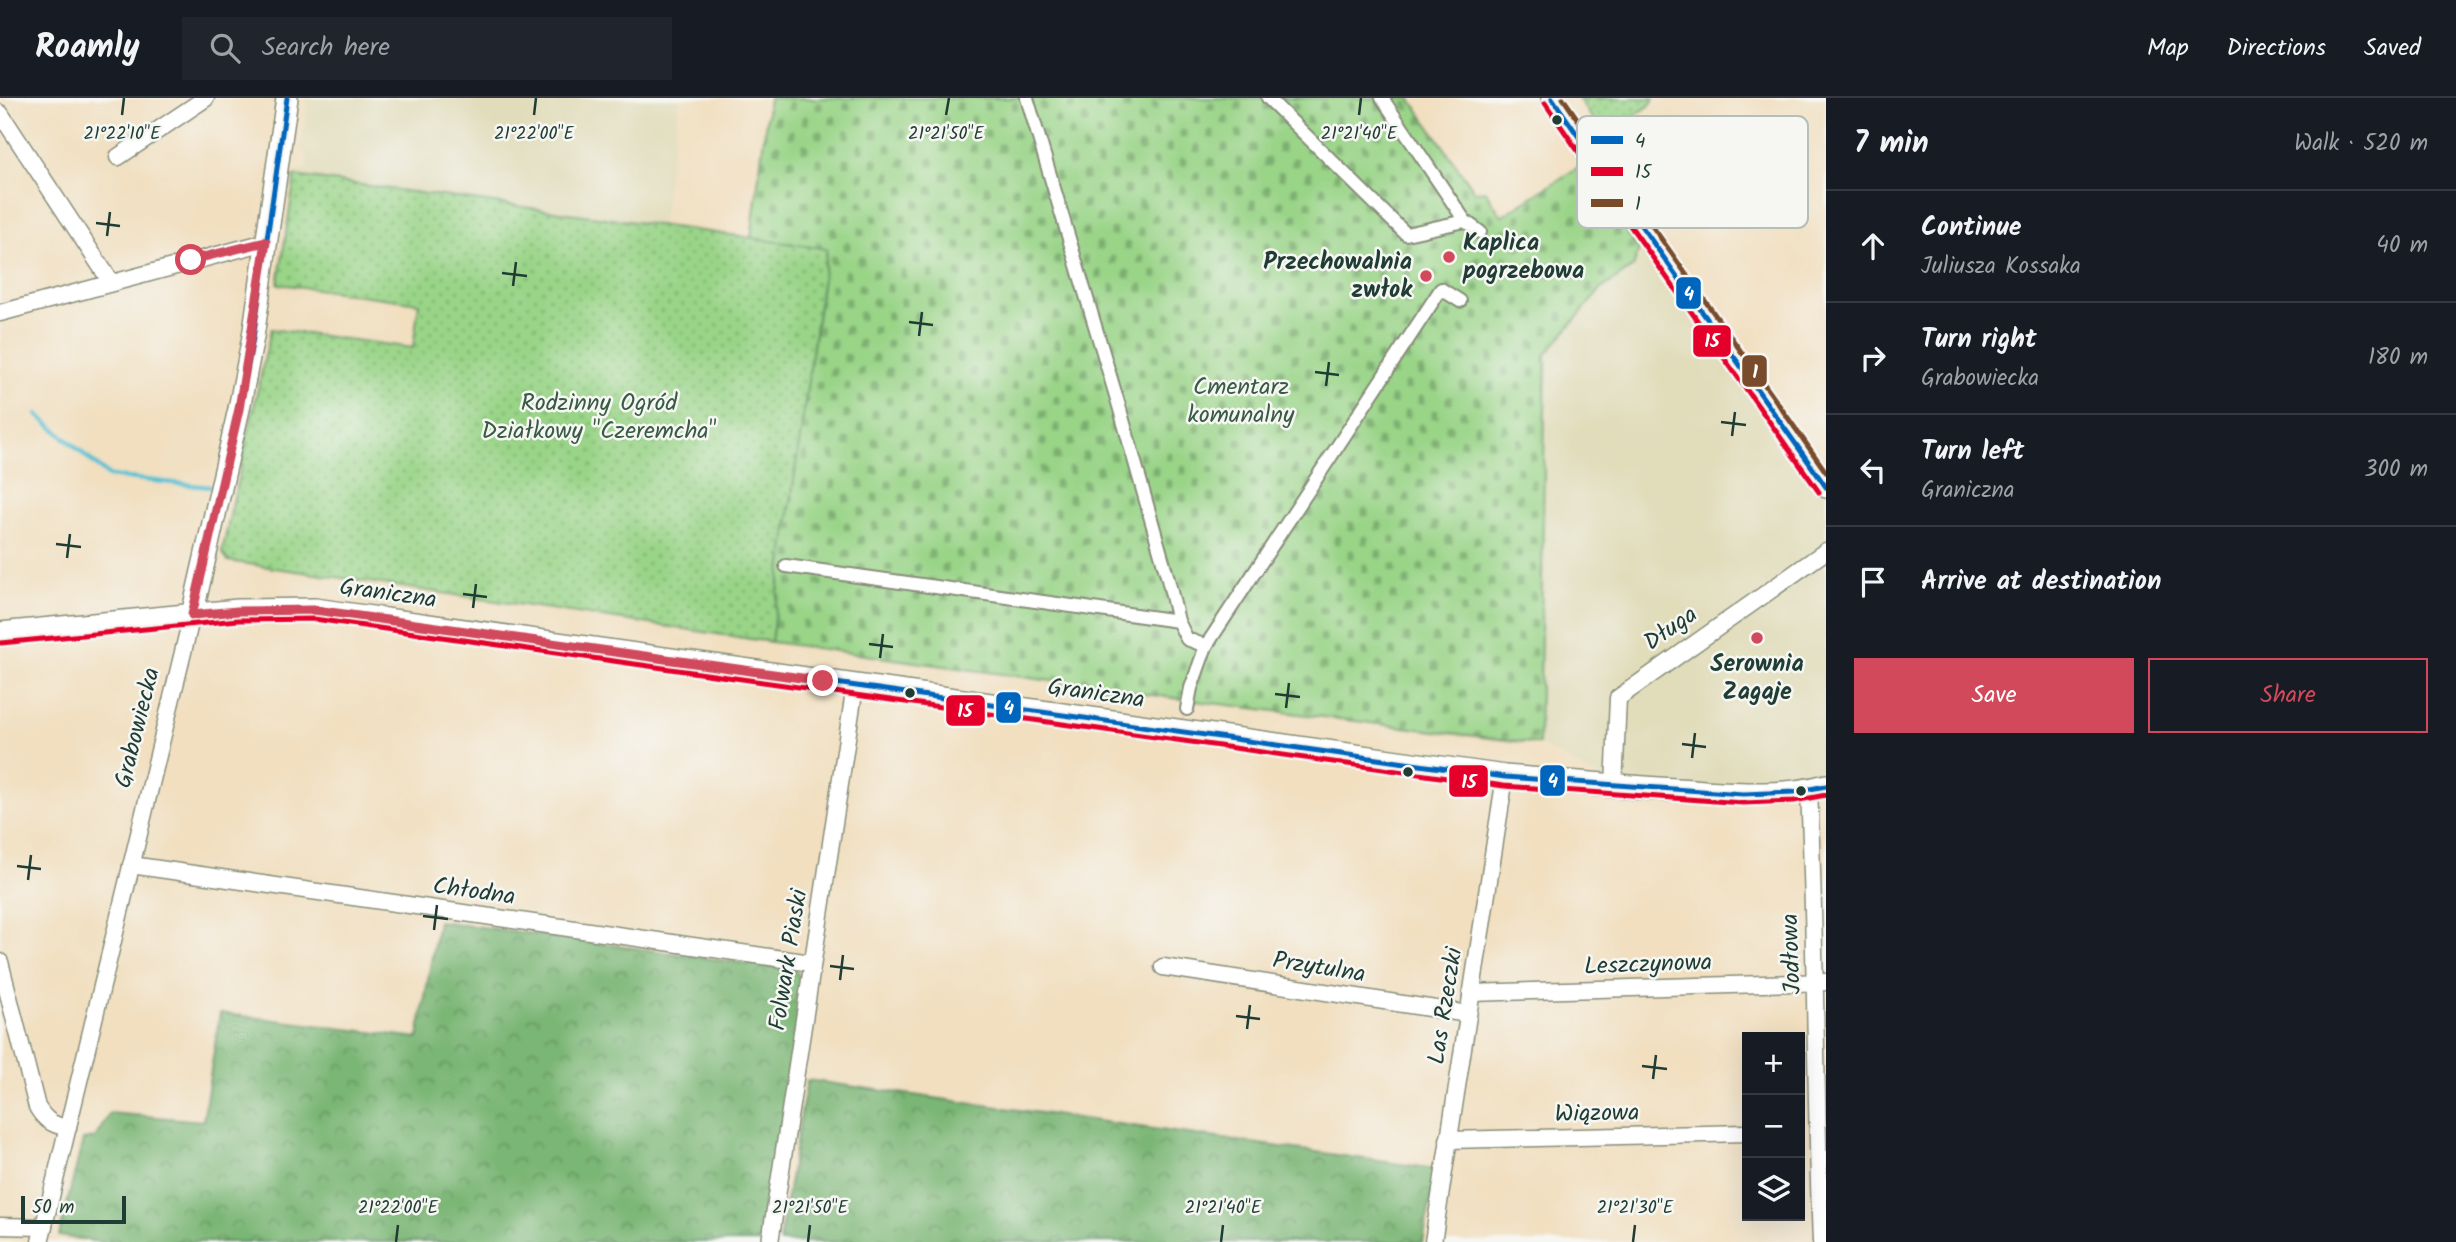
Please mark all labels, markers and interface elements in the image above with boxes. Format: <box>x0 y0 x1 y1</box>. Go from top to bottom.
search box <box>182 17 672 80</box>
text: Roamly <box>35 22 140 75</box>
text: Search here <box>262 27 390 69</box>
icon: search <box>206 29 244 67</box>
text: Map <box>2147 29 2189 68</box>
text: Directions <box>2227 29 2326 68</box>
text: Saved <box>2364 29 2421 68</box>
unlabelled marker <box>1550 113 1564 127</box>
legend <box>1577 116 1808 228</box>
text: 21°22'10"E <box>84 120 161 149</box>
text: 21°22'00"E <box>494 120 575 149</box>
text: 21°21'50"E <box>908 120 985 149</box>
text: 21°21'40"E <box>1321 120 1398 149</box>
text: 7 min <box>1854 120 1929 168</box>
text: Walk · 520 m <box>2294 126 2428 162</box>
text: 4 <box>1635 127 1645 157</box>
text: 15 <box>1635 158 1653 188</box>
text: 1 <box>1635 190 1641 220</box>
text: Continue <box>1921 207 2022 249</box>
place label: Kaplica pogrzebowa <box>1462 224 1584 291</box>
icon: ahead <box>1854 227 1892 265</box>
text: 40 m <box>2376 228 2428 264</box>
place label: Przechowalnia zwłok <box>1263 243 1413 310</box>
route start <box>175 244 206 275</box>
marker: Kaplica pogrzebowa <box>1441 249 1457 265</box>
text: Juliusza Kossaka <box>1921 249 2081 285</box>
marker: Przechowalnia zwłok <box>1418 268 1434 284</box>
line badge: 4 <box>1675 276 1702 310</box>
text: 4 <box>1684 280 1695 310</box>
text: Turn right <box>1921 319 2037 361</box>
line badge: 15 <box>1692 324 1732 358</box>
text: 15 <box>1704 327 1721 357</box>
icon: right <box>1854 339 1892 377</box>
text: 180 m <box>2368 340 2428 376</box>
line badge: 1 <box>1741 354 1768 388</box>
text: 1 <box>1752 358 1758 388</box>
text: Grabowiecka <box>1921 361 2039 397</box>
park label: Cmentarz komunalny <box>1188 368 1295 435</box>
park label: Rodzinny Ogród Działkowy "Czeremcha" <box>481 384 717 451</box>
text: Turn left <box>1921 431 2024 473</box>
icon: left <box>1854 451 1892 489</box>
text: 300 m <box>2364 452 2428 488</box>
text: Graniczna <box>1921 473 2015 509</box>
text: Arrive at destination <box>1921 561 2161 603</box>
icon: arrive <box>1854 563 1892 601</box>
street label: Graniczna <box>337 568 439 620</box>
street label: Długa <box>1636 596 1706 662</box>
marker: Serownia Zagaje <box>1749 630 1765 646</box>
place label: Serownia Zagaje <box>1710 645 1804 712</box>
button: Save <box>1854 658 2134 733</box>
button: Share <box>2148 658 2428 733</box>
street label: Grabowiecka <box>104 664 172 792</box>
route end <box>807 665 838 696</box>
street label: Graniczna <box>1045 668 1147 720</box>
unlabelled marker <box>903 686 917 700</box>
line badge: 4 <box>995 691 1022 724</box>
line badge: 15 <box>945 694 986 727</box>
text: 4 <box>1004 694 1015 724</box>
text: 15 <box>957 697 974 727</box>
line badge: 15 <box>1448 764 1489 798</box>
line badge: 4 <box>1539 764 1566 797</box>
unlabelled marker <box>1401 765 1415 779</box>
text: 4 <box>1548 767 1559 797</box>
text: 15 <box>1461 768 1478 798</box>
unlabelled marker <box>1794 784 1808 798</box>
street label: Chłodna <box>430 867 518 917</box>
street label: Folwark Piaski <box>759 885 820 1034</box>
street label: Jodłowa <box>1771 913 1813 995</box>
street label: Przytulna <box>1270 941 1368 995</box>
street label: Leszczynowa <box>1583 943 1713 987</box>
street label: Las Rzeczki <box>1418 944 1475 1067</box>
map controls <box>1742 1032 1805 1221</box>
button: + <box>1742 1032 1805 1095</box>
street label: Wiązowa <box>1554 1094 1640 1134</box>
button: − <box>1742 1095 1805 1158</box>
button: layers <box>1742 1158 1805 1221</box>
scale bar <box>21 1193 126 1225</box>
text: 50 m <box>32 1193 74 1223</box>
text: 21°22'00"E <box>358 1194 439 1223</box>
text: 21°21'50"E <box>772 1194 849 1223</box>
text: 21°21'40"E <box>1185 1194 1262 1223</box>
text: 21°21'30"E <box>1597 1194 1674 1223</box>

